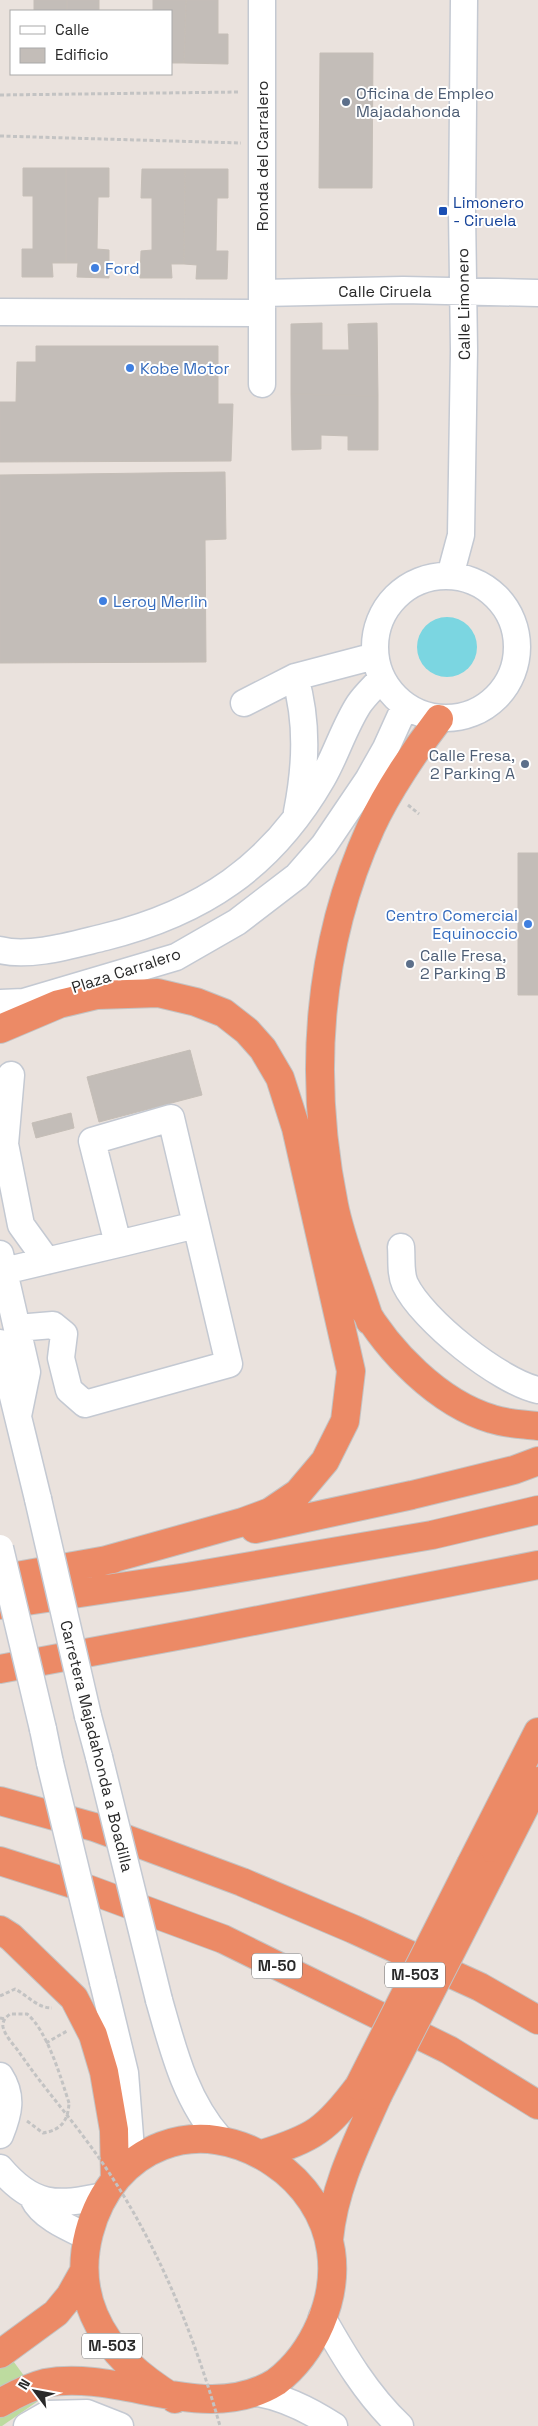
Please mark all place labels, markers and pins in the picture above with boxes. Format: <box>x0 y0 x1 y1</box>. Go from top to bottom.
place label: Oficina de Empleo Majadahonda <box>356 83 494 122</box>
marker: Oficina de Empleo Majadahonda <box>340 96 352 108</box>
place label: Limonero - Ciruela <box>453 192 524 231</box>
marker: Limonero - Ciruela <box>437 205 449 217</box>
place label: Ford <box>105 258 139 279</box>
marker: Ford <box>89 262 101 274</box>
place label: Kobe Motor <box>140 358 230 379</box>
marker: Kobe Motor <box>124 362 136 374</box>
place label: Leroy Merlin <box>113 591 208 612</box>
marker: Leroy Merlin <box>97 595 109 607</box>
place label: Calle Fresa, 2 Parking A <box>429 745 515 784</box>
marker: Calle Fresa, 2 Parking A <box>519 758 531 770</box>
place label: Centro Comercial Equinoccio <box>386 905 518 944</box>
marker: Centro Comercial Equinoccio <box>522 918 534 930</box>
place label: Calle Fresa, 2 Parking B <box>420 945 506 984</box>
marker: Calle Fresa, 2 Parking B <box>404 958 416 970</box>

